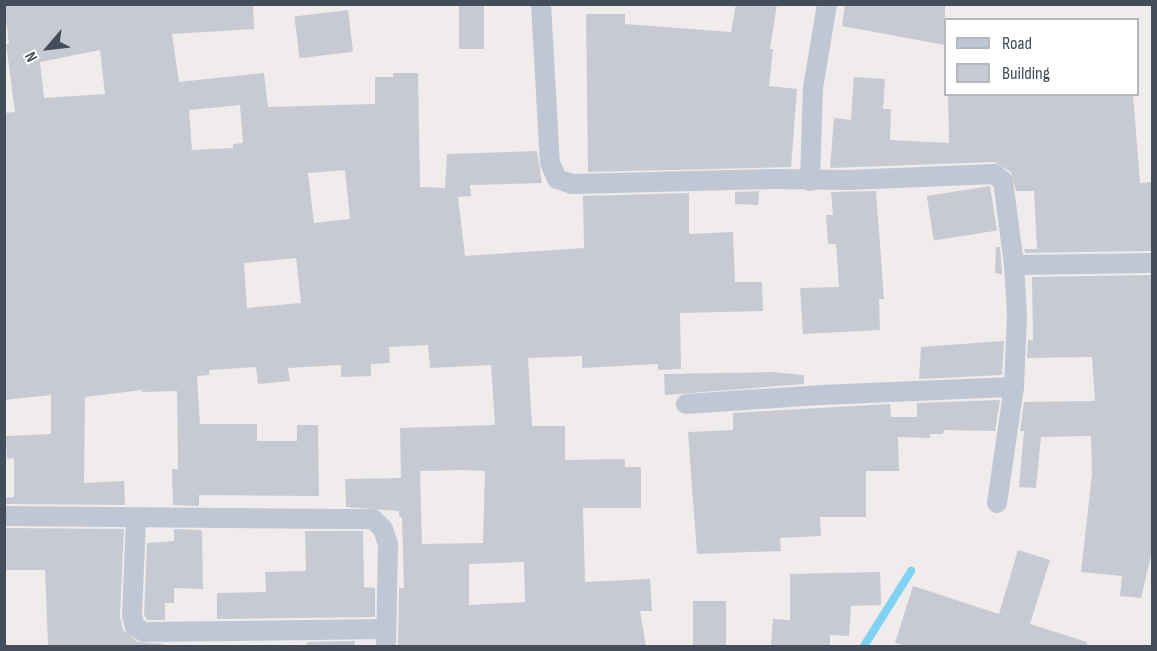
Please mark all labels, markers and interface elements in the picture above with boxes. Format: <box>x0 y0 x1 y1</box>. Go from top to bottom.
north arrow <box>18 18 78 78</box>
legend <box>944 18 1139 96</box>
text: Road <box>1002 33 1032 54</box>
text: N <box>21 48 42 65</box>
text: Building <box>1002 63 1050 84</box>

